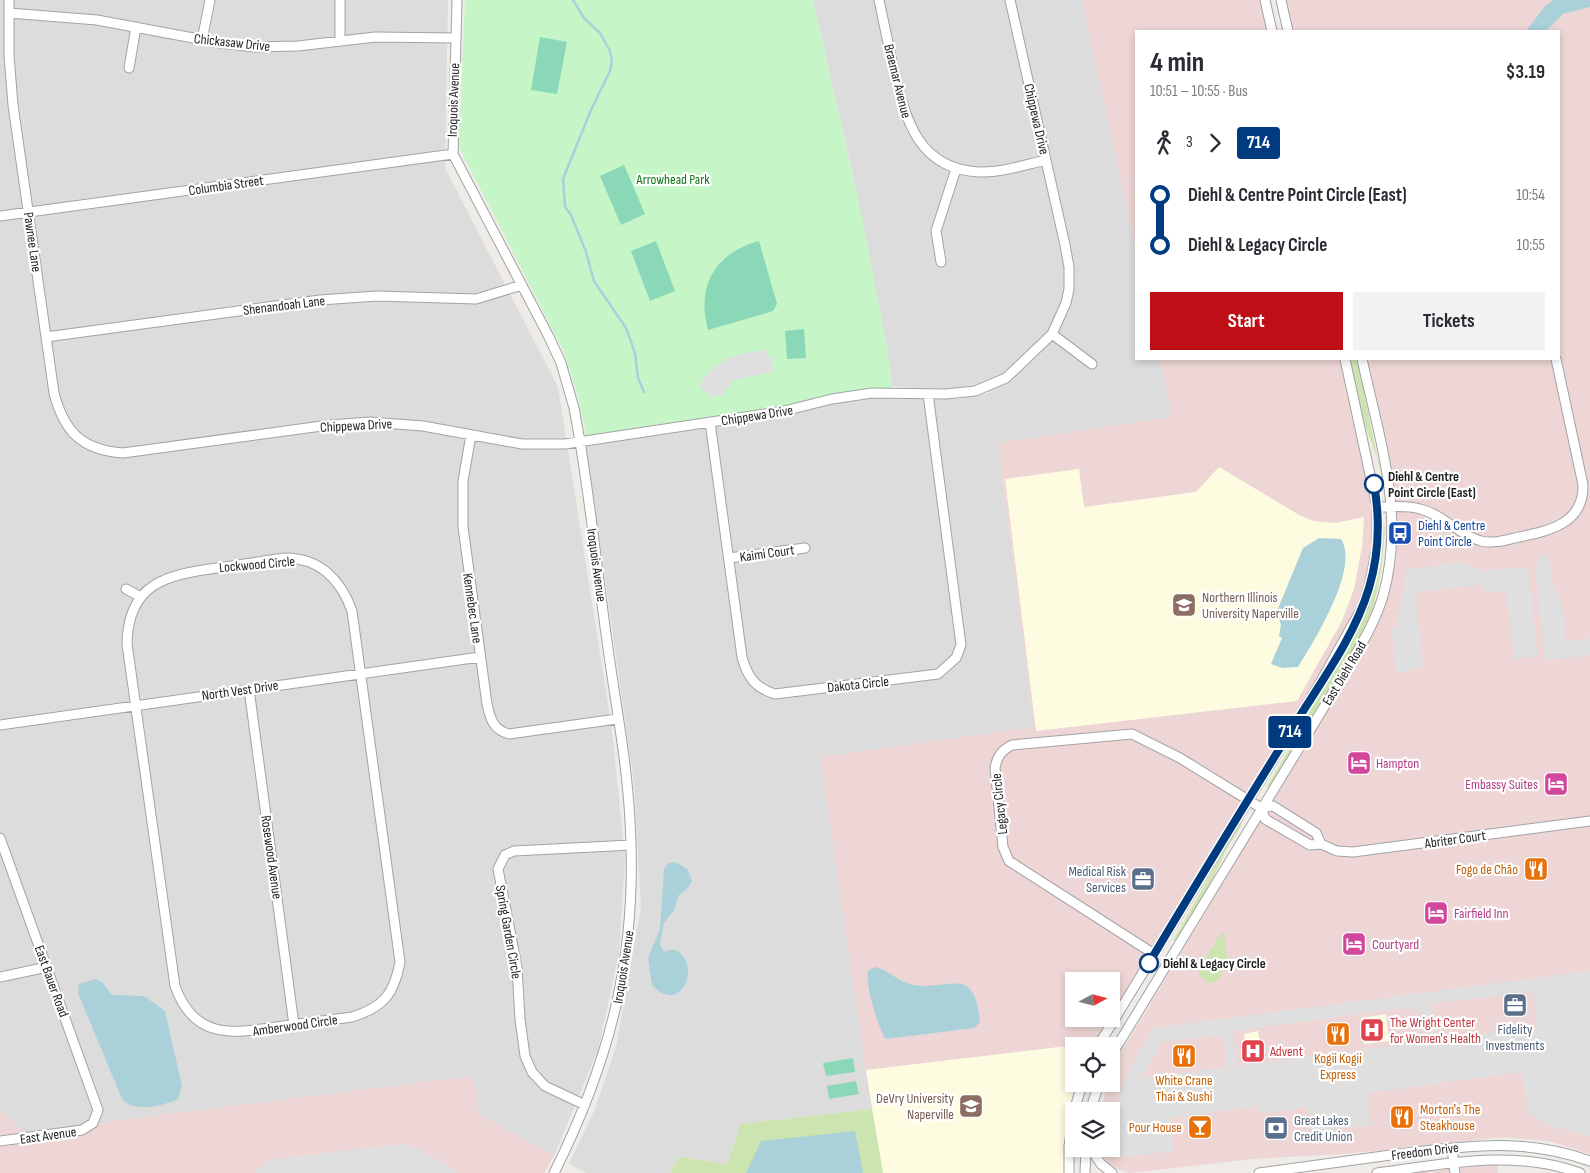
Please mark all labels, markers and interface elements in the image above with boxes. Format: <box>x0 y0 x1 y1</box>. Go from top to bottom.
street label: Chickasaw Drive <box>193 30 271 55</box>
street label: Braemar Avenue <box>880 42 915 120</box>
text: 4 min <box>1150 46 1204 79</box>
text: $3.19 <box>1506 61 1545 84</box>
street label: Iroquois Avenue <box>444 63 463 137</box>
street label: Chippewa Drive <box>1020 82 1053 156</box>
text: 10:51 – 10:55 · Bus <box>1150 82 1248 101</box>
icon: walk <box>1150 129 1178 157</box>
icon: forward <box>1201 129 1229 157</box>
text: 714 <box>1247 132 1270 153</box>
text: 3 <box>1186 133 1193 152</box>
park label: Arrowhead Park <box>635 171 710 188</box>
street label: Columbia Street <box>188 172 265 199</box>
text: Diehl & Centre Point Circle (East) <box>1188 184 1407 207</box>
text: 10:54 <box>1516 186 1545 205</box>
street label: Pawnee Lane <box>20 211 45 273</box>
text: Diehl & Legacy Circle <box>1188 234 1327 257</box>
text: 10:55 <box>1517 236 1545 255</box>
street label: Shenandoah Lane <box>242 292 326 319</box>
button: Start <box>1150 292 1343 350</box>
button: Tickets <box>1353 292 1545 350</box>
street label: Chippewa Drive <box>720 401 794 430</box>
street label: Chippewa Drive <box>319 415 393 436</box>
place label: Diehl & Centre Point Circle (East) <box>1388 468 1476 501</box>
marker: Diehl & Centre Point Circle (East) <box>1364 474 1384 494</box>
place label: Diehl & Centre Point Circle <box>1418 517 1485 550</box>
bus stop icon: Diehl & Centre Point Circle <box>1387 520 1413 546</box>
street label: Iroquois Avenue <box>583 527 610 603</box>
street label: Kaimi Court <box>739 541 795 566</box>
street label: Lockwood Circle <box>218 553 296 576</box>
street label: Kennebec Lane <box>459 572 486 644</box>
place label: Northern Illinois University Naperville <box>1202 589 1299 622</box>
school or university icon: Northern Illinois University Naperville <box>1171 592 1197 618</box>
street label: East Diehl Road <box>1319 638 1370 708</box>
street label: Dakota Circle <box>826 673 890 696</box>
street label: North Vest Drive <box>201 677 279 704</box>
line badge: 714 <box>1261 716 1319 748</box>
text: 714 <box>1278 721 1302 742</box>
hotel icon: Hampton <box>1346 750 1372 776</box>
place label: Hampton <box>1376 755 1419 772</box>
hotel icon: Embassy Suites <box>1543 771 1569 797</box>
street label: Legacy Circle <box>988 772 1011 835</box>
place label: Embassy Suites <box>1465 776 1538 793</box>
street label: Rosewood Avenue <box>257 814 286 900</box>
street label: Abriter Court <box>1422 827 1487 852</box>
restaurant icon: Fogo de Chão <box>1523 856 1549 882</box>
place label: Fogo de Chão <box>1456 861 1518 878</box>
place label: Medical Risk Services <box>1069 863 1127 896</box>
office icon: Medical Risk Services <box>1130 866 1156 892</box>
street label: Spring Garden Circle <box>492 884 525 980</box>
hotel icon: Fairfield Inn <box>1423 900 1449 926</box>
place label: Fairfield Inn <box>1454 905 1508 922</box>
street label: Iroquois Avenue <box>609 929 638 1005</box>
hotel icon: Courtyard <box>1341 931 1367 957</box>
place label: Courtyard <box>1372 936 1419 953</box>
street label: East Bauer Road <box>31 943 72 1020</box>
marker: Diehl & Legacy Circle <box>1139 953 1159 973</box>
place label: Diehl & Legacy Circle <box>1163 955 1266 972</box>
north arrow <box>1065 972 1120 1028</box>
map controls <box>1065 972 1120 1157</box>
office icon: Fidelity Investments <box>1502 992 1528 1018</box>
street label: Amberwood Circle <box>251 1011 339 1040</box>
place label: The Wright Center for Women's Health <box>1390 1014 1481 1047</box>
hospital icon: The Wright Center for Women's Health <box>1359 1017 1385 1043</box>
restaurant icon: Kogii Kogii Express <box>1325 1021 1351 1047</box>
place label: Fidelity Investments <box>1486 1021 1544 1054</box>
button: locate <box>1065 1037 1120 1092</box>
hospital icon: Advent <box>1240 1038 1266 1064</box>
restaurant icon: White Crane Thai & Sushi <box>1171 1043 1197 1069</box>
place label: Advent <box>1269 1043 1303 1060</box>
place label: Kogii Kogii Express <box>1314 1050 1362 1083</box>
place label: White Crane Thai & Sushi <box>1155 1072 1213 1105</box>
place label: DeVry University Naperville <box>876 1090 955 1123</box>
school or university icon: DeVry University Naperville <box>958 1093 984 1119</box>
place label: Morton's The Steakhouse <box>1420 1101 1480 1134</box>
button: layers <box>1065 1102 1120 1157</box>
restaurant icon: Morton's The Steakhouse <box>1389 1104 1415 1130</box>
place label: Great Lakes Credit Union <box>1294 1112 1352 1145</box>
bar icon: Pour House <box>1187 1114 1213 1140</box>
bank icon: Great Lakes Credit Union <box>1263 1115 1289 1141</box>
place label: Pour House <box>1129 1119 1182 1136</box>
street label: East Avenue <box>19 1123 77 1148</box>
street label: Freedom Drive <box>1390 1139 1460 1164</box>

